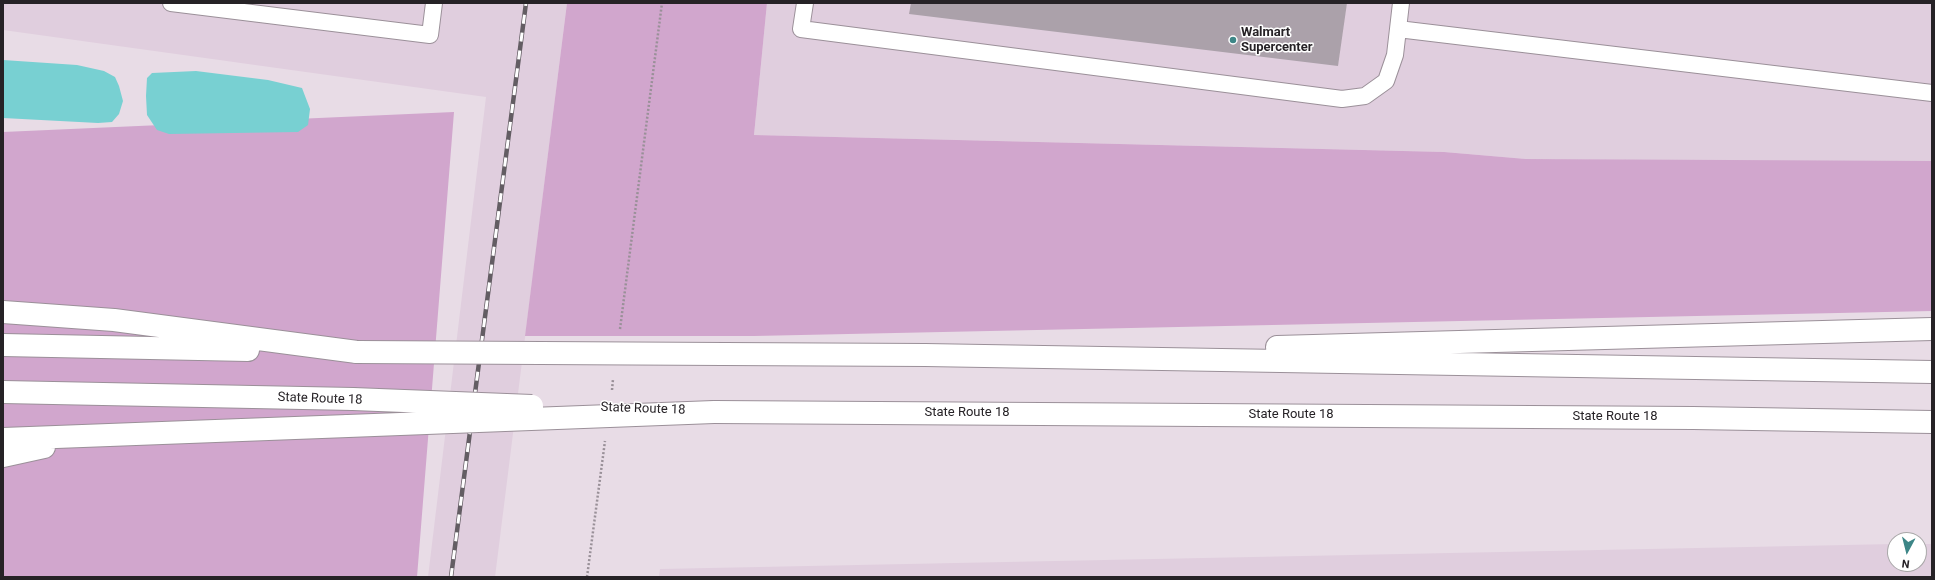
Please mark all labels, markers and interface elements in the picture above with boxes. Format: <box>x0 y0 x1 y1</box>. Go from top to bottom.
place label: Walmart Supercenter <box>1241 25 1313 56</box>
marker: Walmart Supercenter <box>1228 35 1238 45</box>
street label: State Route 18 <box>277 390 363 408</box>
street label: State Route 18 <box>600 400 686 418</box>
street label: State Route 18 <box>925 405 1009 421</box>
street label: State Route 18 <box>1249 407 1333 423</box>
street label: State Route 18 <box>1573 409 1657 425</box>
north arrow <box>1887 532 1927 572</box>
text: N <box>1901 556 1910 570</box>

